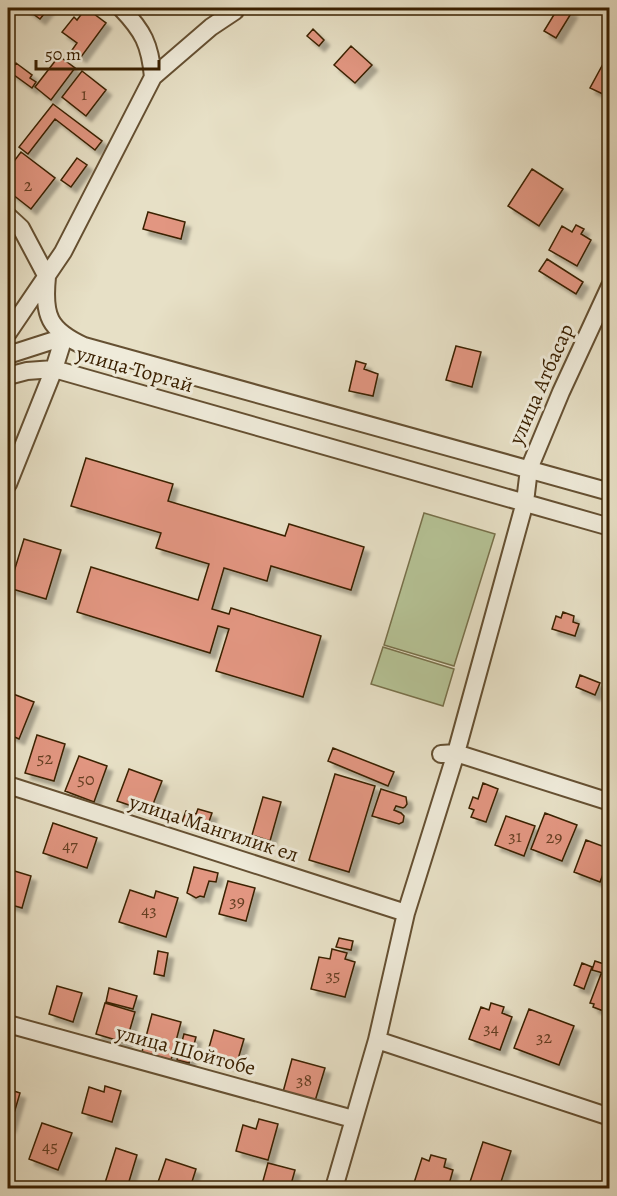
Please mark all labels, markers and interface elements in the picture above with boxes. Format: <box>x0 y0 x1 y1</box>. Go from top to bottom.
scale bar <box>36 33 159 71</box>
text: 50 m <box>45 42 81 66</box>
house number: 1 <box>81 82 87 106</box>
house number: 2 <box>24 173 33 197</box>
street label: улица Атбасар <box>501 319 580 450</box>
street label: улица Торгай <box>72 339 197 399</box>
house number: 52 <box>37 746 54 770</box>
house number: 50 <box>77 767 95 791</box>
street label: улица Мангилик ел <box>125 787 302 869</box>
house number: 31 <box>508 824 522 848</box>
house number: 29 <box>546 825 562 849</box>
house number: 47 <box>62 833 78 857</box>
house number: 39 <box>229 889 245 913</box>
house number: 43 <box>141 898 157 922</box>
house number: 35 <box>325 963 341 987</box>
house number: 34 <box>483 1016 499 1040</box>
street label: улица Шойтобе <box>112 1018 259 1082</box>
house number: 32 <box>536 1025 552 1049</box>
house number: 38 <box>296 1068 312 1092</box>
house number: 45 <box>42 1134 58 1158</box>

